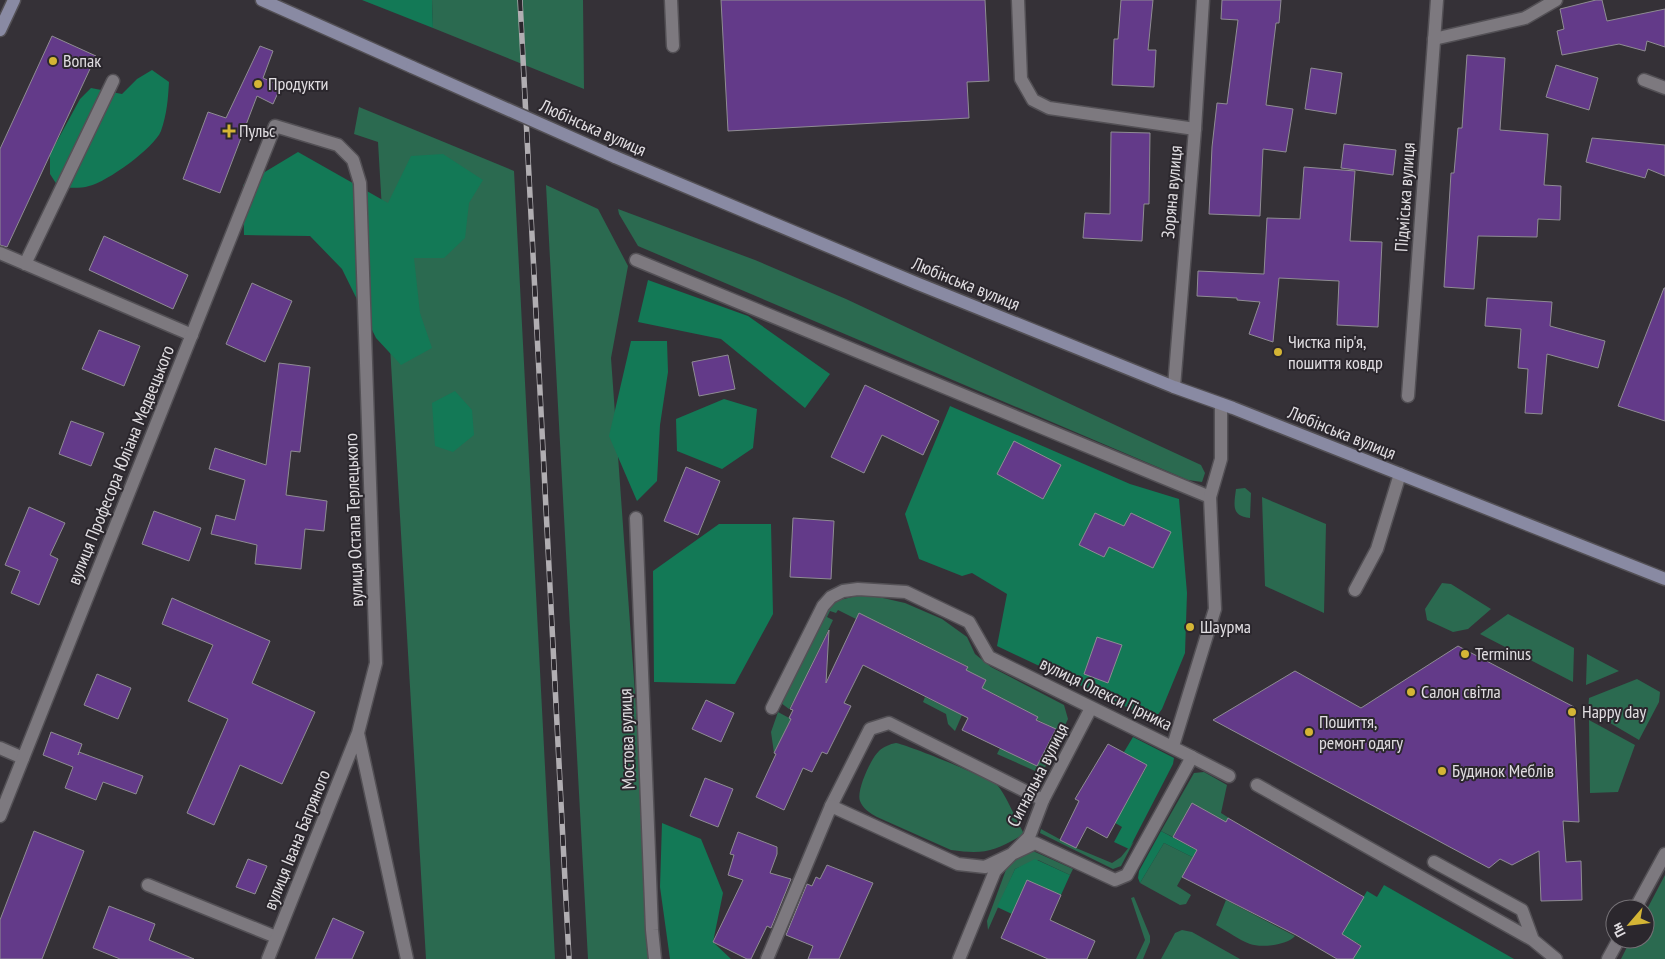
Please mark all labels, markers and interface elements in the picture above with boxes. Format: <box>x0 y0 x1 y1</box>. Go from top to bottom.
place label: Вопак <box>63 49 101 72</box>
marker: Вопак <box>47 55 59 67</box>
place label: Продукти <box>268 72 328 95</box>
marker: Продукти <box>252 78 264 90</box>
street label: Любінська вулиця <box>535 93 650 161</box>
place label: Пульс <box>239 119 276 142</box>
marker: Пульс <box>223 125 235 137</box>
street label: Підміська вулиця <box>1389 141 1420 252</box>
street label: Зоряна вулиця <box>1156 145 1187 239</box>
street label: Любінська вулиця <box>908 251 1023 316</box>
place label: Чистка пір'я, пошиття ковдр <box>1288 330 1383 374</box>
street label: вулиця Професора Юліана Медвецького <box>62 342 179 588</box>
marker: Чистка пір'я, пошиття ковдр <box>1272 346 1284 358</box>
street label: Любінська вулиця <box>1284 400 1399 465</box>
street label: вулиця Остапа Терлецького <box>339 433 368 607</box>
place label: Шаурма <box>1200 615 1251 638</box>
marker: Шаурма <box>1184 621 1196 633</box>
place label: Terminus <box>1475 642 1531 665</box>
marker: Terminus <box>1459 648 1471 660</box>
street label: вулиця Олекси Гірника <box>1036 652 1176 736</box>
place label: Салон світла <box>1421 680 1501 703</box>
marker: Салон світла <box>1405 686 1417 698</box>
street label: Мостова вулиця <box>613 688 640 790</box>
place label: Happy day <box>1582 700 1646 723</box>
marker: Happy day <box>1566 706 1578 718</box>
place label: Пошиття, ремонт одягу <box>1319 710 1403 754</box>
street label: Сигнальна вулиця <box>1002 719 1074 831</box>
marker: Пошиття, ремонт одягу <box>1303 726 1315 738</box>
place label: Будинок Меблів <box>1452 759 1554 782</box>
marker: Будинок Меблів <box>1436 765 1448 777</box>
street label: вулиця Івана Багряного <box>258 766 335 913</box>
north arrow <box>1605 899 1655 949</box>
text: Пн <box>1607 920 1630 940</box>

